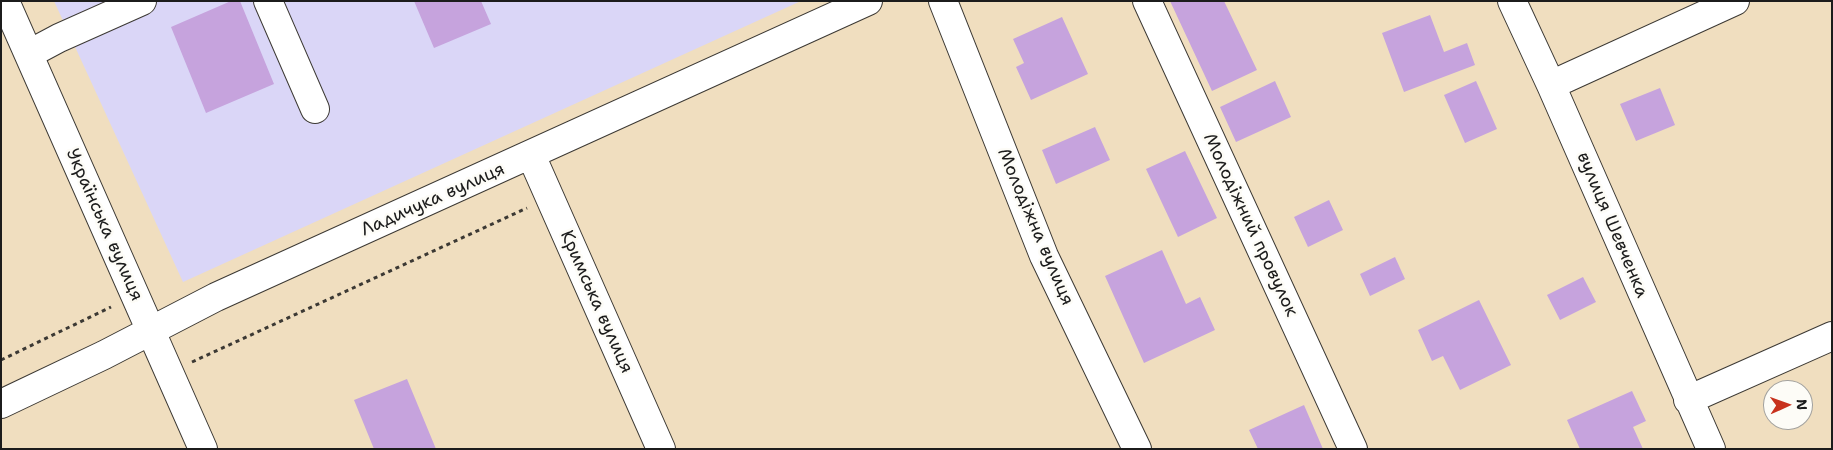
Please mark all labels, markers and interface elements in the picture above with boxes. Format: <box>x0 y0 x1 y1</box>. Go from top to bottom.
street label: Молодіжний провулок <box>1198 130 1302 320</box>
street label: Молодіжна вулиця <box>992 145 1078 309</box>
street label: Українська вулиця <box>61 146 147 304</box>
street label: вулиця Шевченка <box>1572 149 1652 301</box>
street label: Ладичука вулиця <box>358 159 508 241</box>
street label: Кримська вулиця <box>555 227 637 377</box>
north arrow <box>1763 380 1813 430</box>
text: N <box>1793 399 1811 410</box>

